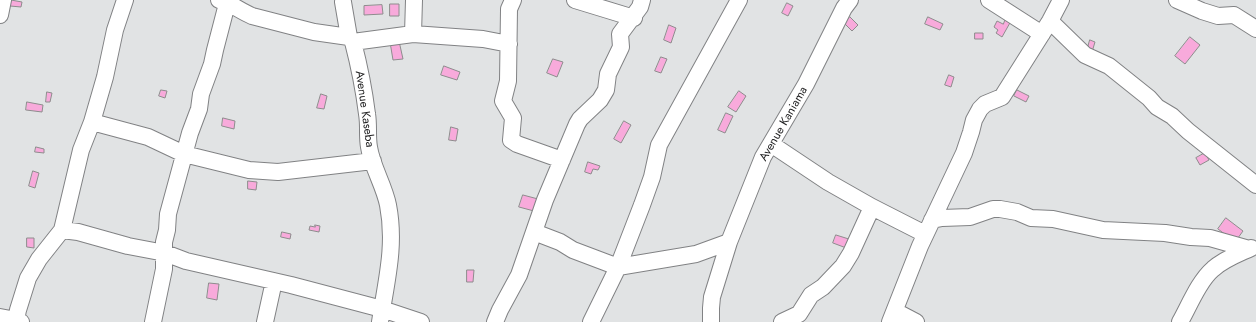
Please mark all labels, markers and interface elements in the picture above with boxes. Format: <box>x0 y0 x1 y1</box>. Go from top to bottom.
street label: Avenue Kaseba <box>352 70 376 148</box>
street label: Avenue Kaniama <box>757 84 811 164</box>

